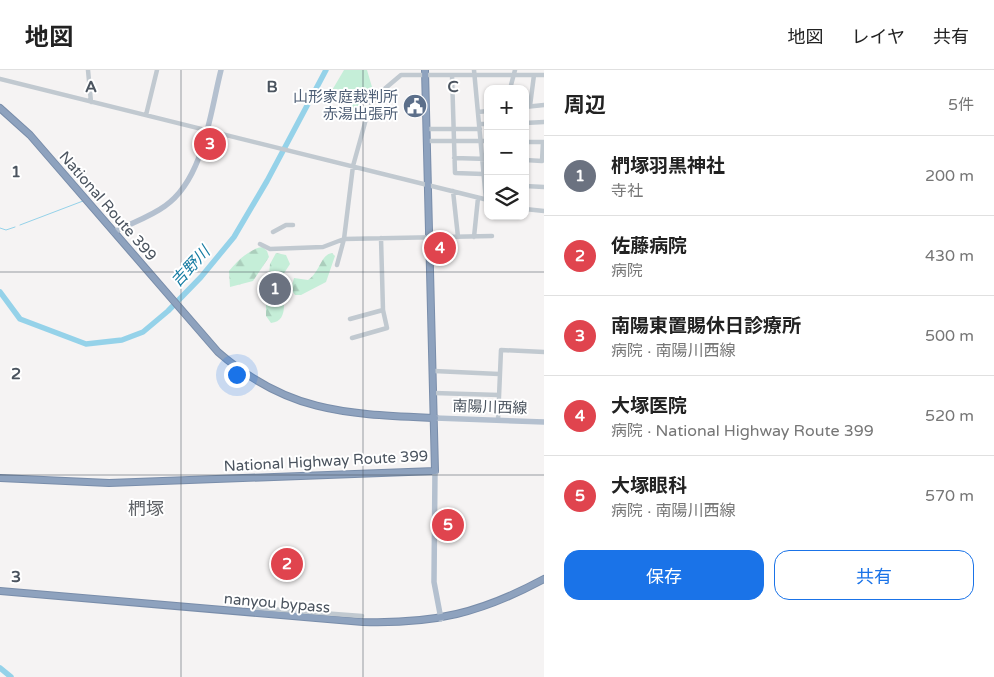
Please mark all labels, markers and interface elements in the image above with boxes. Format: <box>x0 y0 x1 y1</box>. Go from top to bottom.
text: 地図 <box>25 23 73 52</box>
text: 地図 <box>788 26 824 48</box>
text: レイヤ <box>852 26 905 48</box>
text: 共有 <box>933 26 969 48</box>
text: A <box>85 77 97 97</box>
text: B <box>266 77 278 97</box>
text: C <box>447 77 459 97</box>
map controls <box>484 85 529 220</box>
button: + <box>484 85 529 130</box>
place label: 山形家庭裁判所 赤湯出張所 <box>293 88 398 123</box>
public building icon: 山形家庭裁判所 赤湯出張所 <box>402 93 428 119</box>
text: 周辺 <box>564 93 606 118</box>
text: 5件 <box>948 95 974 115</box>
pin: 3 <box>194 125 226 163</box>
button: − <box>484 130 529 175</box>
street label: National Route 399 <box>56 148 160 264</box>
text: 椚塚羽黒神社 <box>611 155 725 177</box>
text: 1 <box>11 162 21 182</box>
text: 1 <box>575 166 585 186</box>
text: 200 m <box>925 166 974 186</box>
button: layers <box>484 175 529 220</box>
text: 寺社 <box>611 181 643 201</box>
pin: 4 <box>424 229 456 267</box>
text: 佐藤病院 <box>611 235 687 257</box>
water label: 吉野川 <box>167 241 216 291</box>
text: 2 <box>575 246 585 266</box>
text: 430 m <box>925 246 974 266</box>
text: 病院 <box>611 261 643 281</box>
pin: 1 <box>259 270 291 308</box>
text: 南陽東置賜休日診療所 <box>611 315 801 337</box>
text: 3 <box>575 326 585 346</box>
text: 500 m <box>925 326 974 346</box>
text: 病院 · 南陽川西線 <box>611 341 735 361</box>
your location <box>224 362 250 388</box>
text: 2 <box>11 364 21 384</box>
text: 大塚医院 <box>611 395 687 417</box>
street label: 南陽川西線 <box>452 397 528 417</box>
text: 4 <box>575 406 585 426</box>
text: 520 m <box>925 406 974 426</box>
text: 病院 · National Highway Route 399 <box>611 421 874 441</box>
street label: National Highway Route 399 <box>223 447 429 475</box>
text: 大塚眼科 <box>611 475 687 497</box>
text: 5 <box>575 486 585 506</box>
text: 570 m <box>925 486 974 506</box>
district label: 椚塚 <box>128 498 164 520</box>
text: 病院 · 南陽川西線 <box>611 501 735 521</box>
pin: 5 <box>432 506 464 544</box>
pin: 2 <box>271 545 303 583</box>
button: 保存 <box>564 550 764 600</box>
button: 共有 <box>774 550 974 600</box>
text: 3 <box>11 567 21 587</box>
street label: nanyou bypass <box>223 589 331 617</box>

